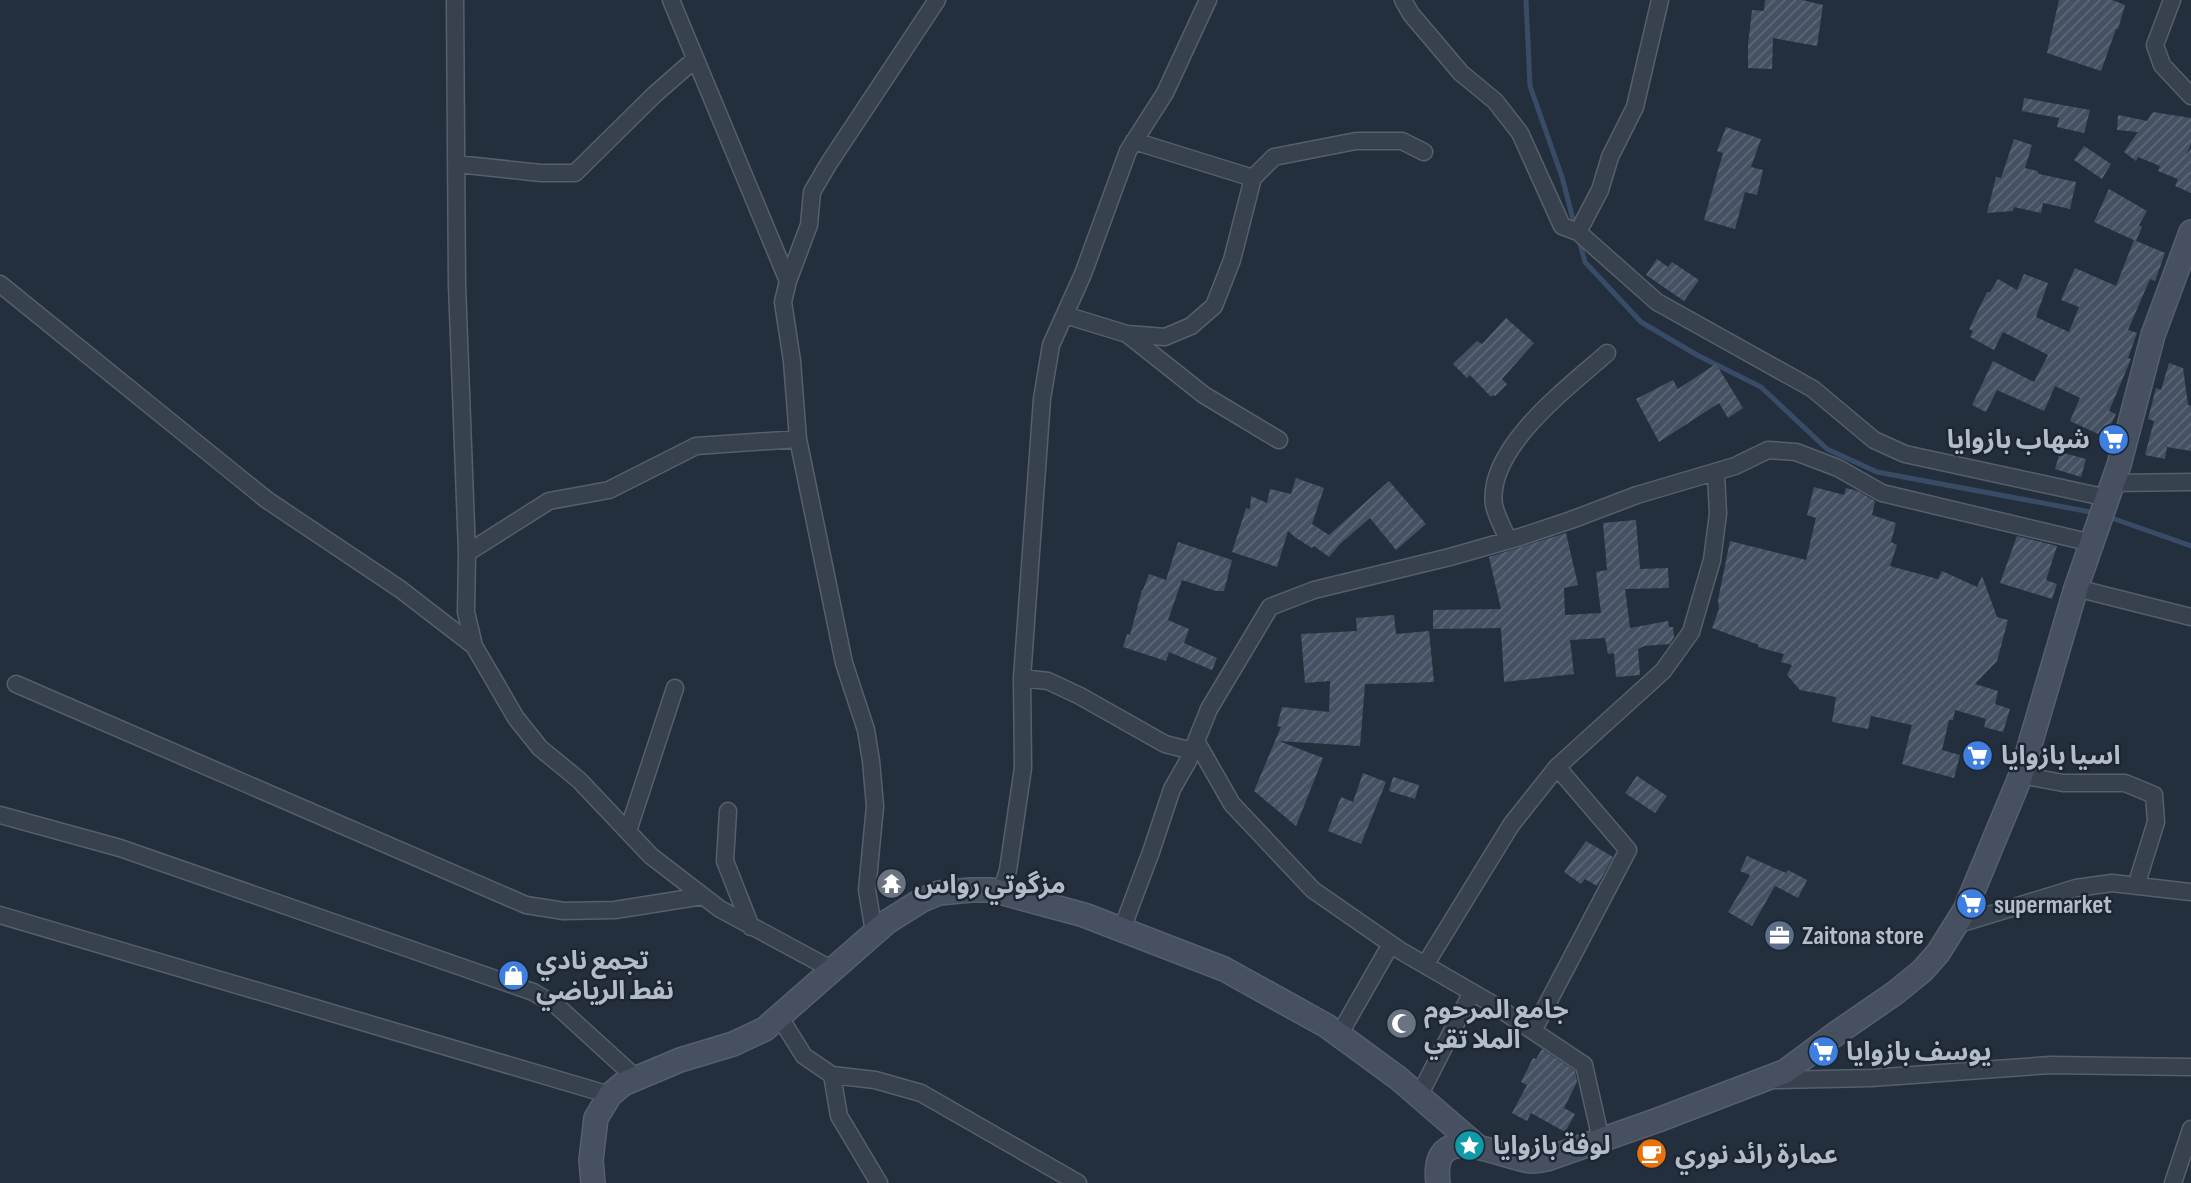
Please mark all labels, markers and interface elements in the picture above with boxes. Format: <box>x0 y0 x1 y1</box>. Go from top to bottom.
supermarket icon: شهاب بازوايا <box>2096 422 2130 456</box>
place label: شهاب بازوايا <box>1947 425 2090 456</box>
supermarket icon: اسيا بازوايا <box>1961 738 1995 772</box>
place label: اسيا بازوايا <box>2001 741 2121 772</box>
temple icon: مزگوتي رواس <box>874 867 908 901</box>
place label: مزگوتي رواس <box>914 870 1066 905</box>
supermarket icon: supermarket <box>1954 887 1988 921</box>
place label: supermarket <box>1994 890 2112 921</box>
office icon: Zaitona store <box>1762 918 1796 952</box>
place label: Zaitona store <box>1802 921 1924 952</box>
place label: تجمع نادي نفط الرياضي <box>536 946 674 1011</box>
shop icon: تجمع نادي نفط الرياضي <box>496 958 530 992</box>
place label: جامع المرحوم الملا تقي <box>1424 995 1569 1060</box>
mosque icon: جامع المرحوم الملا تقي <box>1384 1007 1418 1041</box>
supermarket icon: يوسف بازوايا <box>1806 1034 1840 1068</box>
place label: يوسف بازوايا <box>1846 1037 1992 1068</box>
place icon: لوفة بازوايا <box>1453 1128 1487 1162</box>
place label: لوفة بازوايا <box>1493 1131 1611 1162</box>
cafe icon: عمارة رائد نوري <box>1635 1137 1669 1171</box>
place label: عمارة رائد نوري <box>1675 1140 1838 1175</box>

